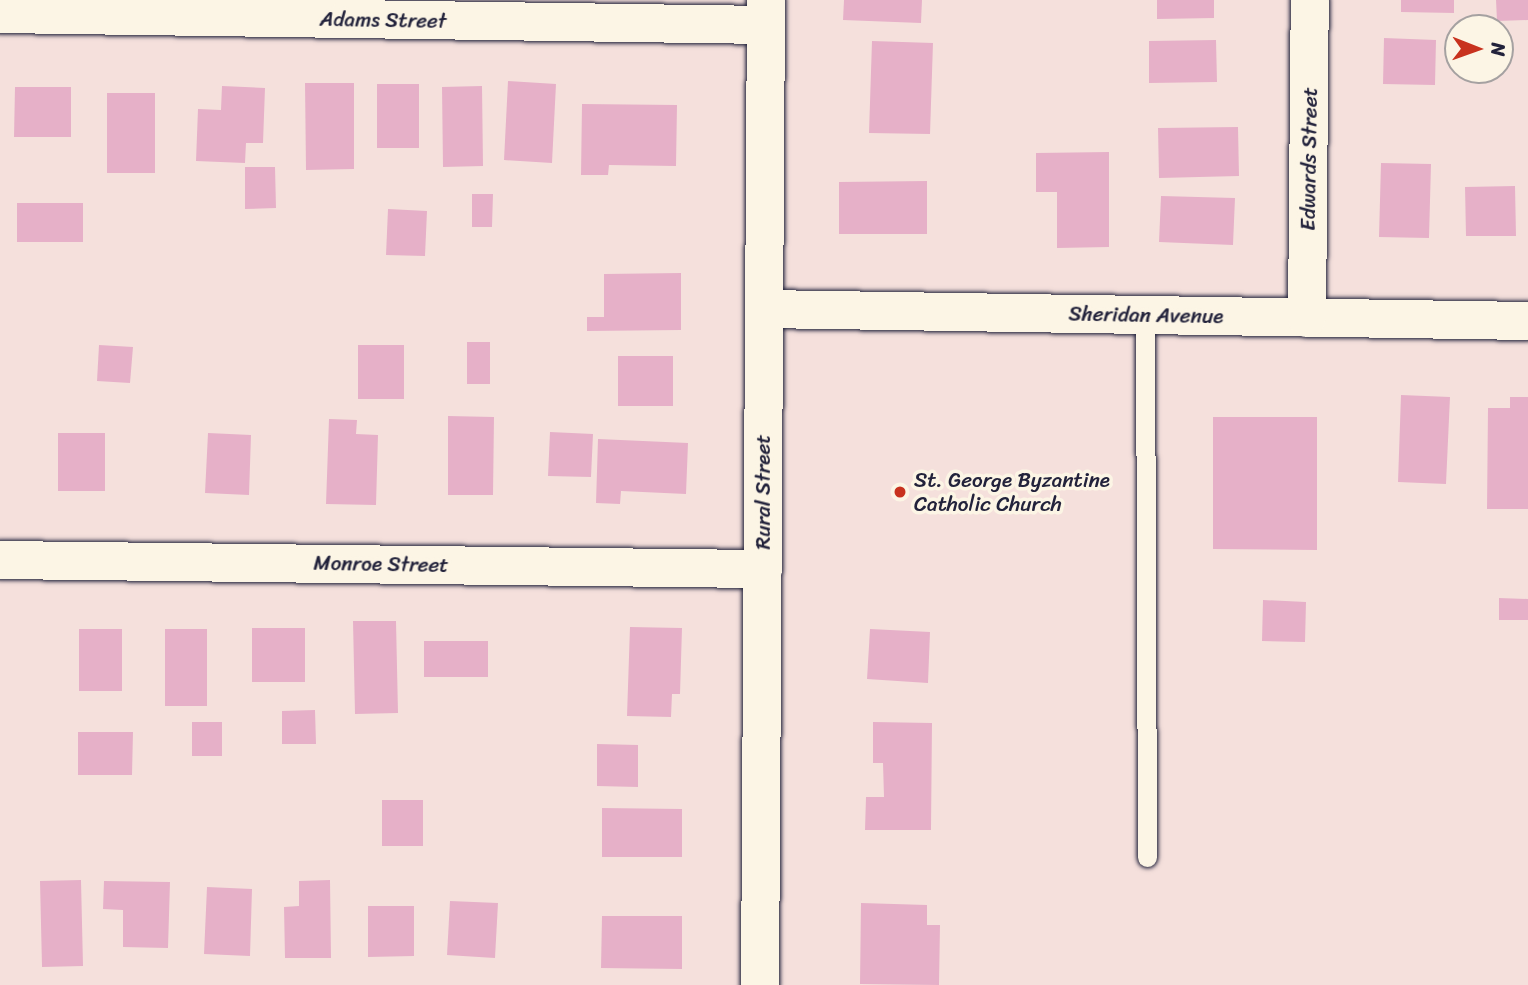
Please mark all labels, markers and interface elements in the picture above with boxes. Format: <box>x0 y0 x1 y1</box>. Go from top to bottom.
street label: Adams Street <box>319 6 447 34</box>
north arrow <box>1444 14 1514 84</box>
text: N <box>1482 42 1515 56</box>
street label: Edwards Street <box>1295 87 1323 231</box>
street label: Sheridan Avenue <box>1068 301 1224 329</box>
street label: Rural Street <box>750 434 776 550</box>
place label: St. George Byzantine Catholic Church <box>914 467 1110 517</box>
marker: St. George Byzantine Catholic Church <box>892 484 908 500</box>
street label: Monroe Street <box>313 550 449 578</box>

